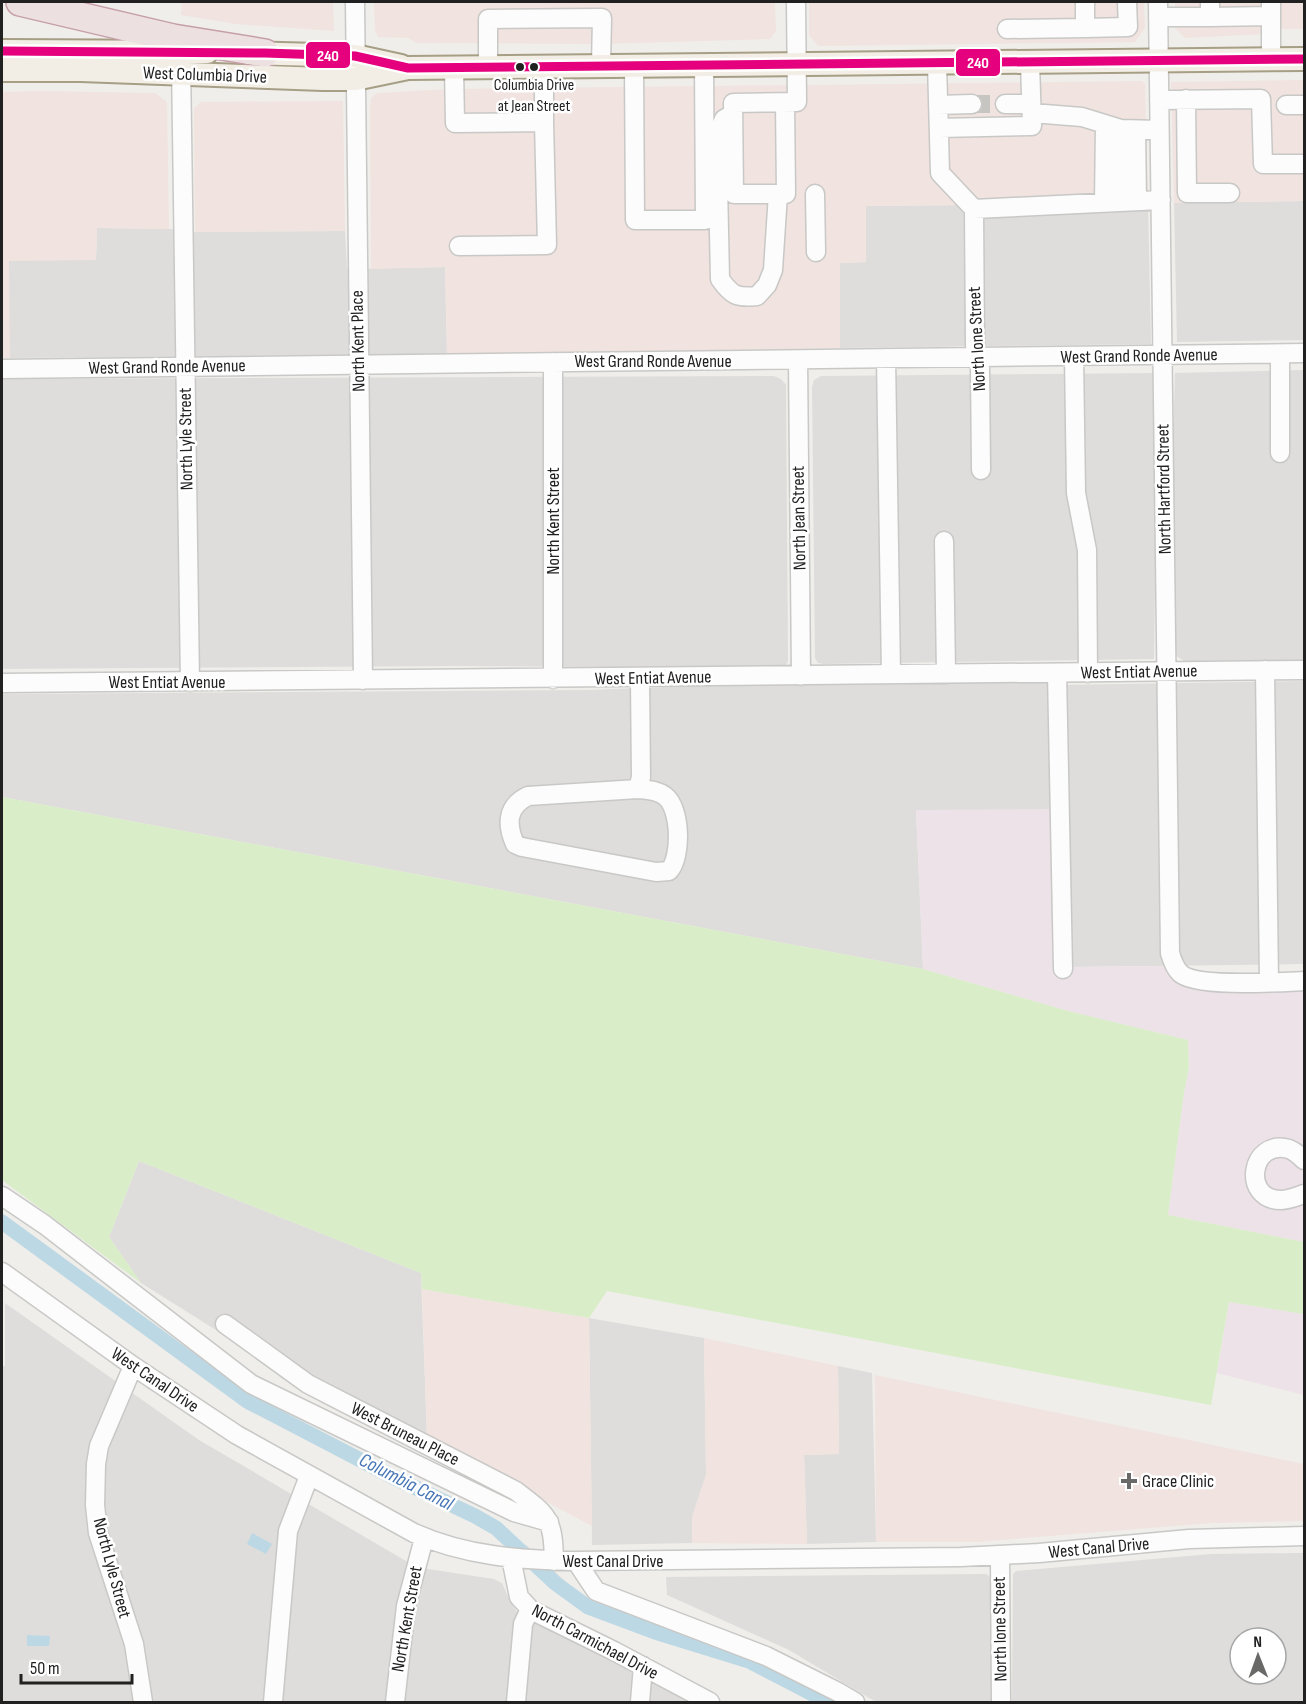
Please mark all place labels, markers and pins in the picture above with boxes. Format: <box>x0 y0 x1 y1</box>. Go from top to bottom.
unlabelled marker <box>514 61 526 73</box>
marker: Columbia Drive at Jean Street <box>528 61 540 73</box>
place label: Columbia Drive at Jean Street <box>494 76 574 116</box>
place label: Grace Clinic <box>1142 1471 1214 1492</box>
marker: Grace Clinic <box>1120 1472 1138 1490</box>

